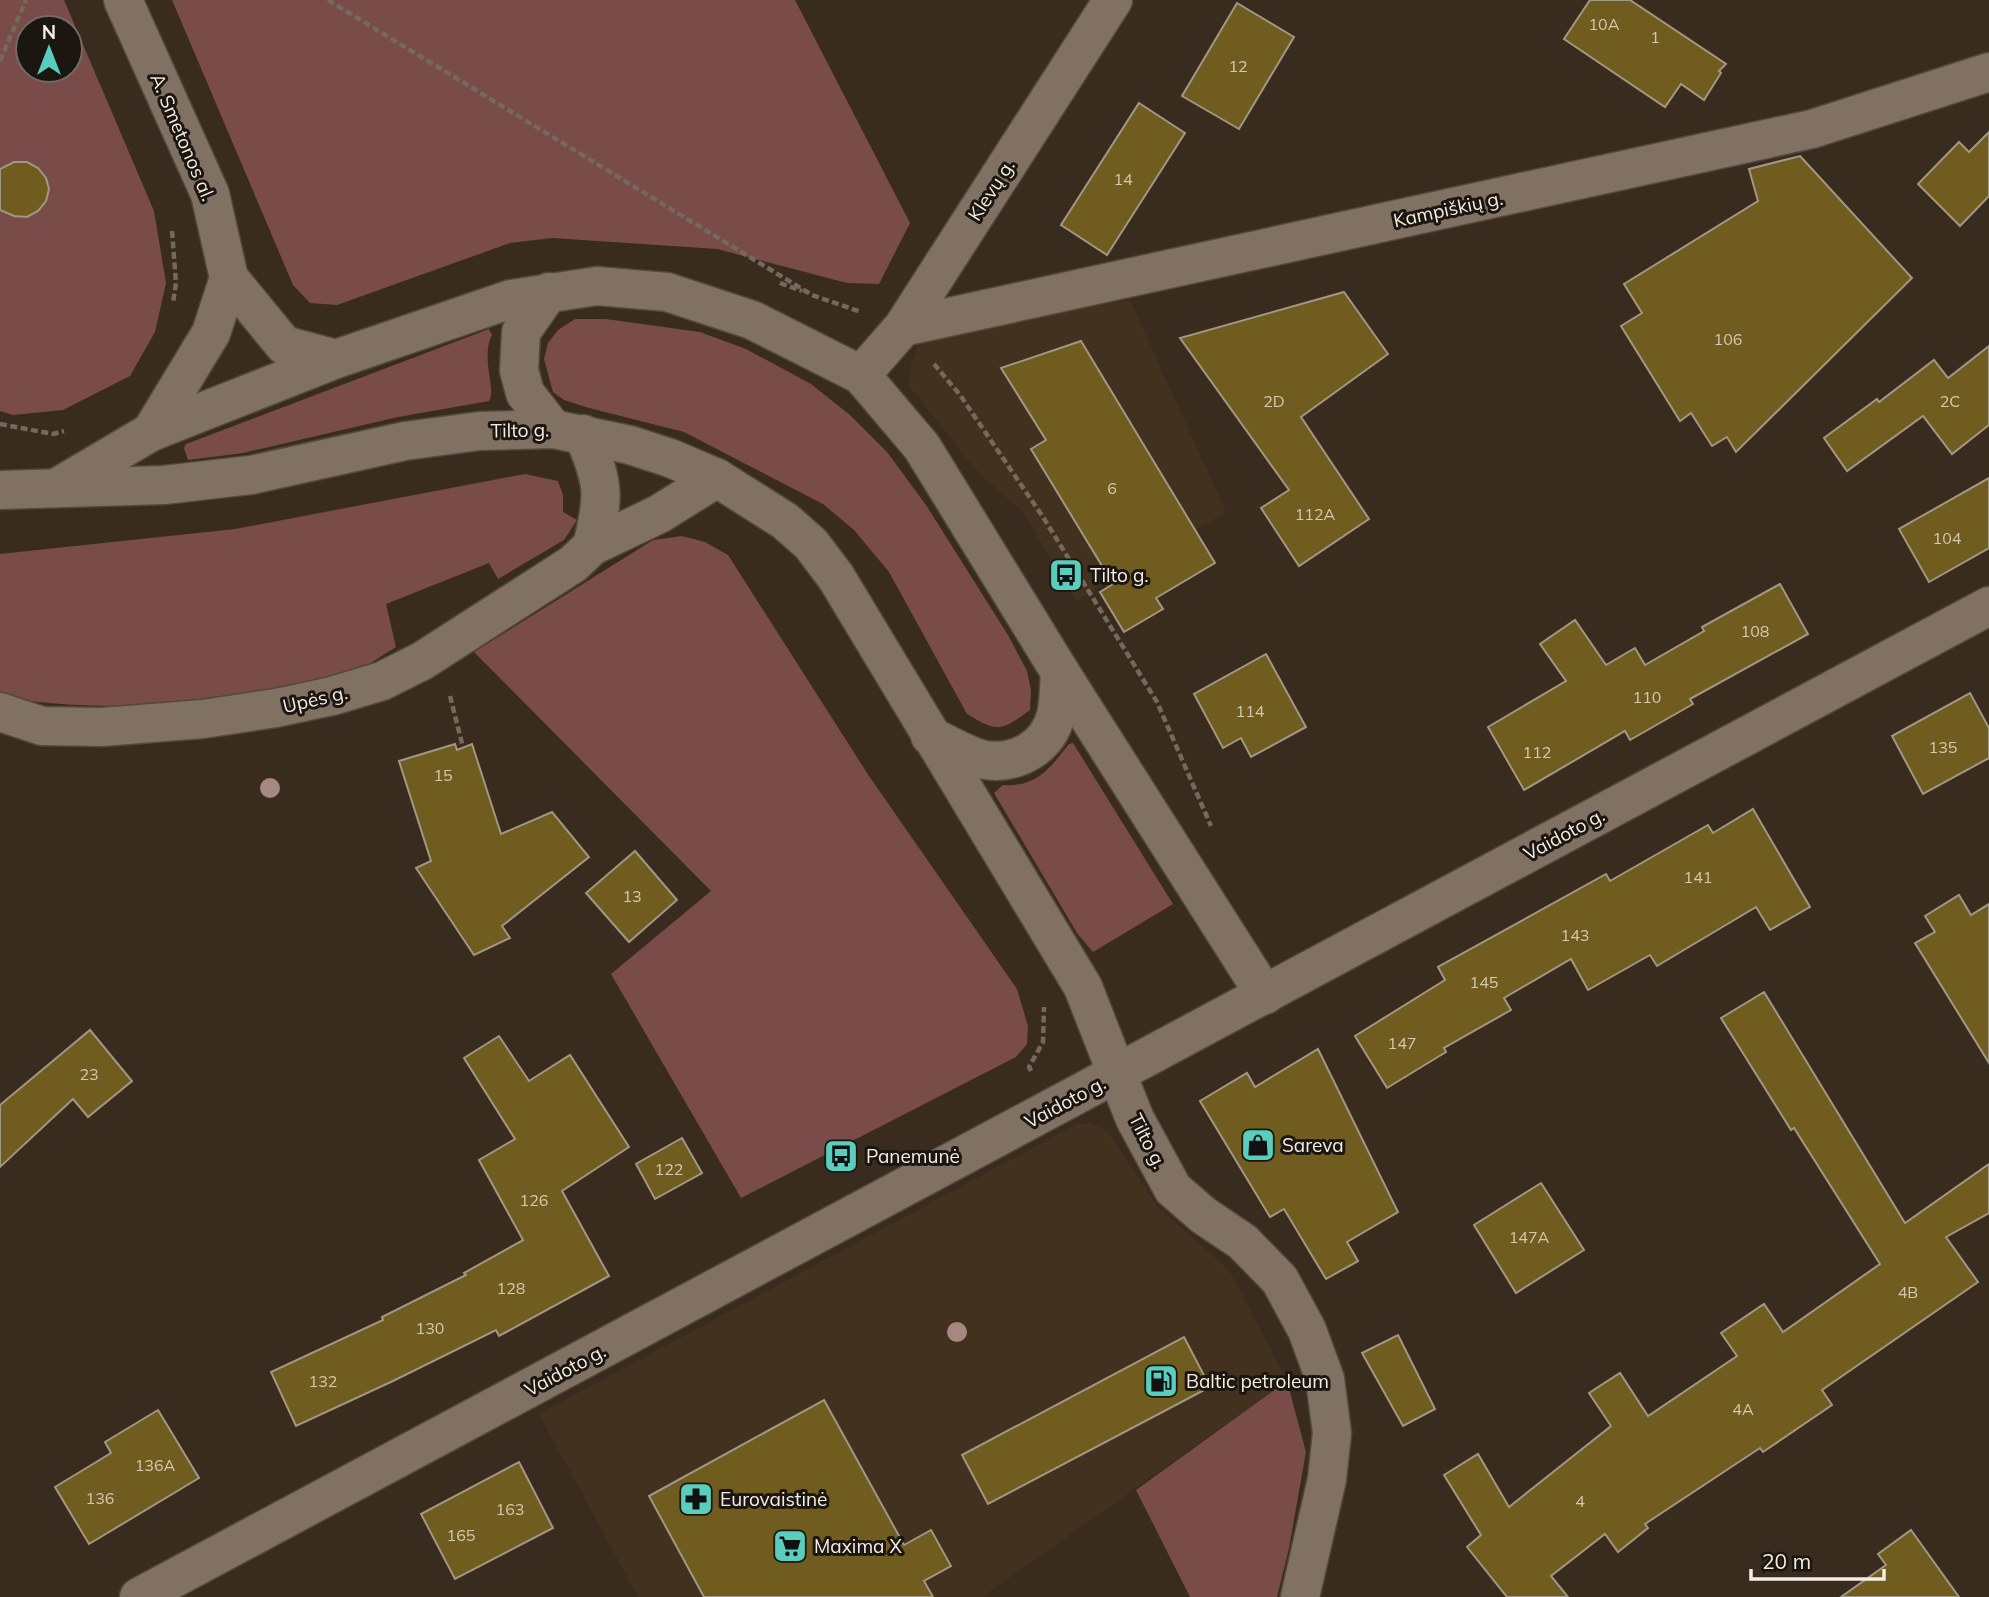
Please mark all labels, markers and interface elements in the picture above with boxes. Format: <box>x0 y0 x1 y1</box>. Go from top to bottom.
north arrow <box>14 14 84 84</box>
house number: 10A <box>1589 14 1620 34</box>
text: N <box>42 20 56 44</box>
house number: 1 <box>1650 27 1660 47</box>
house number: 12 <box>1228 56 1248 76</box>
street label: A. Smetonos al. <box>145 69 221 205</box>
street label: Klevų g. <box>962 155 1020 225</box>
house number: 14 <box>1113 169 1133 189</box>
street label: Kampiškių g. <box>1391 186 1505 232</box>
house number: 106 <box>1714 329 1742 349</box>
house number: 2D <box>1263 391 1285 411</box>
house number: 2C <box>1940 391 1960 411</box>
street label: Tilto g. <box>490 417 550 443</box>
house number: 6 <box>1107 478 1117 498</box>
house number: 112A <box>1295 504 1336 524</box>
house number: 104 <box>1933 528 1962 548</box>
bus stop icon: Tilto g. <box>1047 556 1085 594</box>
place label: Tilto g. <box>1090 563 1149 587</box>
house number: 108 <box>1741 621 1769 641</box>
street label: Upės g. <box>280 680 350 718</box>
house number: 110 <box>1633 687 1661 707</box>
house number: 114 <box>1236 701 1265 721</box>
house number: 135 <box>1929 737 1957 757</box>
house number: 112 <box>1523 742 1551 762</box>
house number: 15 <box>433 765 453 785</box>
street label: Vaidoto g. <box>1519 803 1609 865</box>
house number: 141 <box>1684 867 1712 887</box>
house number: 13 <box>622 886 642 906</box>
house number: 143 <box>1561 925 1589 945</box>
house number: 145 <box>1470 972 1498 992</box>
house number: 147 <box>1388 1033 1416 1053</box>
house number: 23 <box>79 1064 99 1084</box>
street label: Vaidoto g. <box>1020 1071 1110 1133</box>
street label: Tilto g. <box>1124 1109 1172 1173</box>
shop icon: Sareva <box>1239 1126 1277 1164</box>
place label: Sareva <box>1282 1133 1344 1157</box>
bus stop icon: Panemunė <box>822 1137 860 1175</box>
place label: Panemunė <box>866 1144 960 1168</box>
house number: 122 <box>655 1159 683 1179</box>
house number: 126 <box>520 1190 548 1210</box>
house number: 147A <box>1509 1227 1550 1247</box>
house number: 128 <box>497 1278 525 1298</box>
house number: 4B <box>1898 1282 1918 1302</box>
house number: 130 <box>416 1318 444 1338</box>
street label: Vaidoto g. <box>520 1339 610 1401</box>
fuel station icon: Baltic petroleum <box>1142 1362 1180 1400</box>
place label: Baltic petroleum <box>1186 1369 1329 1393</box>
house number: 132 <box>309 1371 337 1391</box>
house number: 4A <box>1732 1399 1754 1419</box>
house number: 136A <box>135 1455 176 1475</box>
pharmacy icon: Eurovaistinė <box>677 1480 715 1518</box>
place label: Eurovaistinė <box>720 1487 827 1511</box>
house number: 136 <box>86 1488 114 1508</box>
house number: 4 <box>1575 1491 1585 1511</box>
house number: 163 <box>496 1499 524 1519</box>
house number: 165 <box>447 1525 475 1545</box>
supermarket icon: Maxima X <box>771 1527 809 1565</box>
place label: Maxima X <box>814 1534 902 1558</box>
scale bar <box>1751 1538 1884 1582</box>
text: 20 m <box>1762 1548 1811 1574</box>

